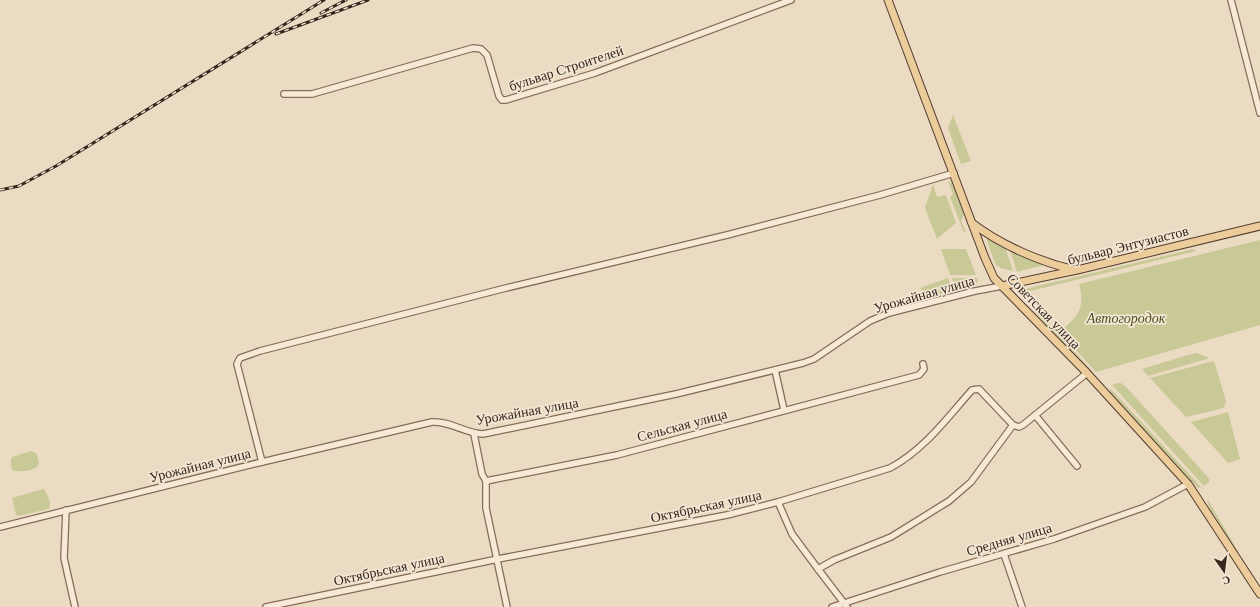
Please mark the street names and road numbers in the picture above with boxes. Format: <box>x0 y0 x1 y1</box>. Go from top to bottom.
street label: бульвар Строителей <box>507 43 626 94</box>
street label: бульвар Энтузиастов <box>1066 223 1191 268</box>
street label: Советская улица <box>1004 271 1084 353</box>
street label: Урожайная улица <box>872 273 977 316</box>
street label: Урожайная улица <box>475 395 580 428</box>
street label: Сельская улица <box>635 406 730 445</box>
street label: Урожайная улица <box>148 445 253 485</box>
street label: Октябрьская улица <box>649 487 764 526</box>
street label: Средняя улица <box>965 520 1054 559</box>
street label: Октябрьская улица <box>332 550 447 589</box>

